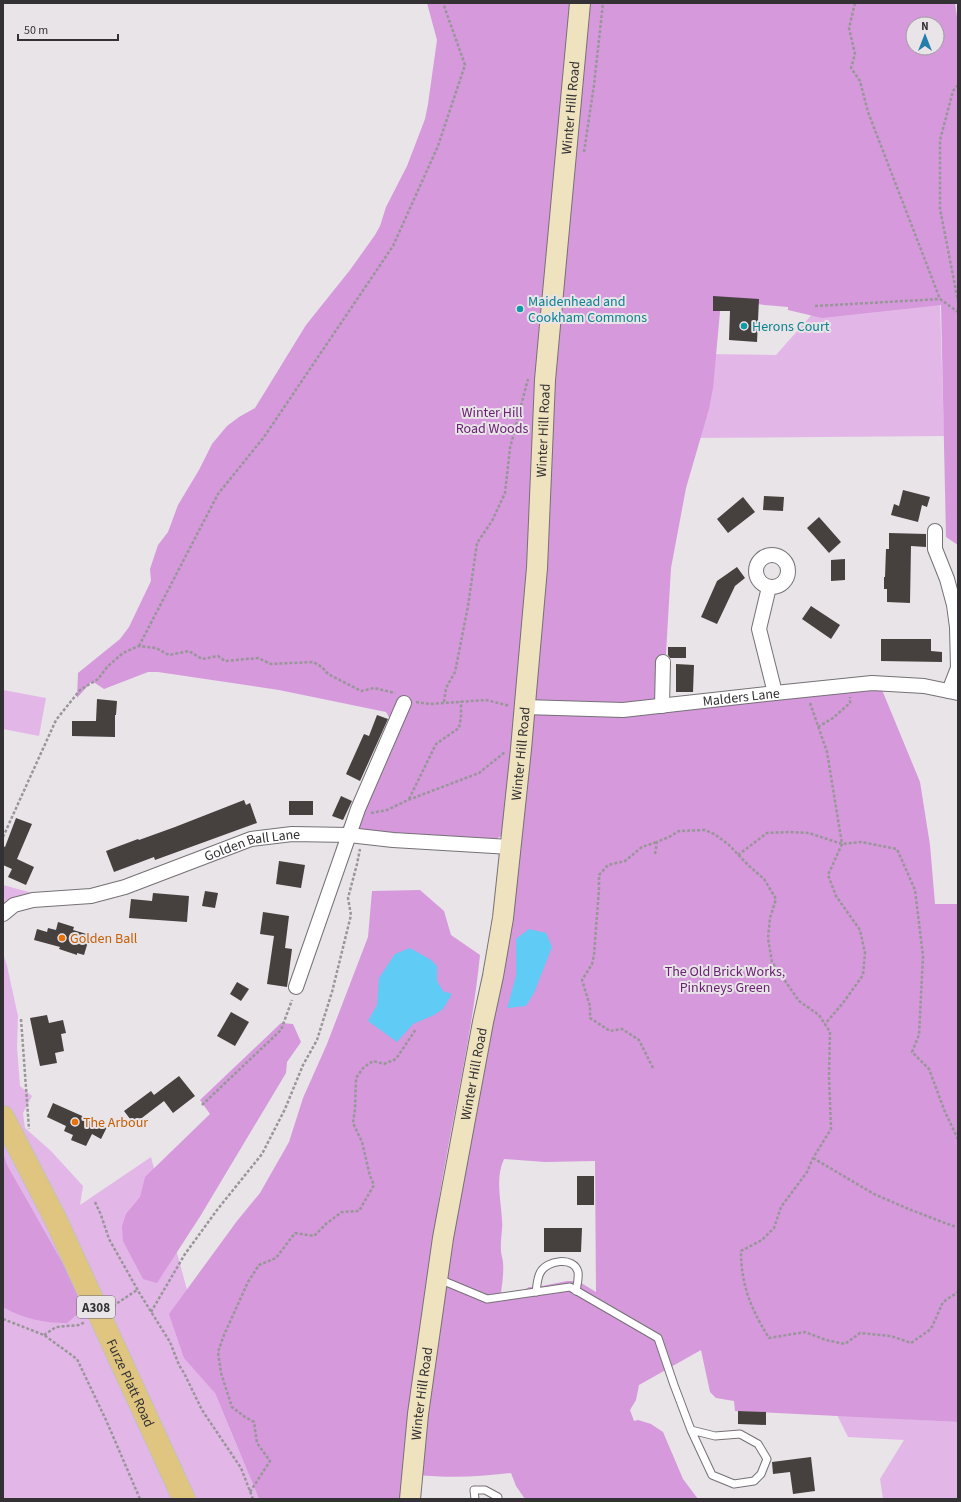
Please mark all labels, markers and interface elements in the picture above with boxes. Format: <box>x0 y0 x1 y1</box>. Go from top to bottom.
scale bar <box>18 16 118 42</box>
north arrow <box>905 16 945 56</box>
text: N <box>921 19 929 34</box>
text: 50 m <box>24 22 48 39</box>
street label: Winter Hill Road <box>557 60 586 156</box>
place label: Maidenhead and Cookham Commons <box>528 292 647 328</box>
marker: Maidenhead and Cookham Commons <box>515 304 525 314</box>
place label: Herons Court <box>752 317 830 337</box>
marker: Herons Court <box>739 321 749 331</box>
street label: Winter Hill Road <box>532 383 556 478</box>
park label: Winter Hill Road Woods <box>456 403 528 439</box>
street label: Malders Lane <box>702 684 781 712</box>
street label: Winter Hill Road <box>507 706 536 802</box>
street label: Golden Ball Lane <box>202 825 300 867</box>
place label: Golden Ball <box>70 929 138 949</box>
marker: Golden Ball <box>57 933 67 943</box>
park label: The Old Brick Works, Pinkneys Green <box>665 962 785 998</box>
street label: Winter Hill Road <box>456 1026 493 1122</box>
place label: The Arbour <box>83 1113 148 1133</box>
marker: The Arbour <box>70 1117 80 1127</box>
road number: A308 <box>77 1296 115 1318</box>
street label: Furze Platt Road <box>101 1336 159 1431</box>
street label: Winter Hill Road <box>407 1346 438 1441</box>

